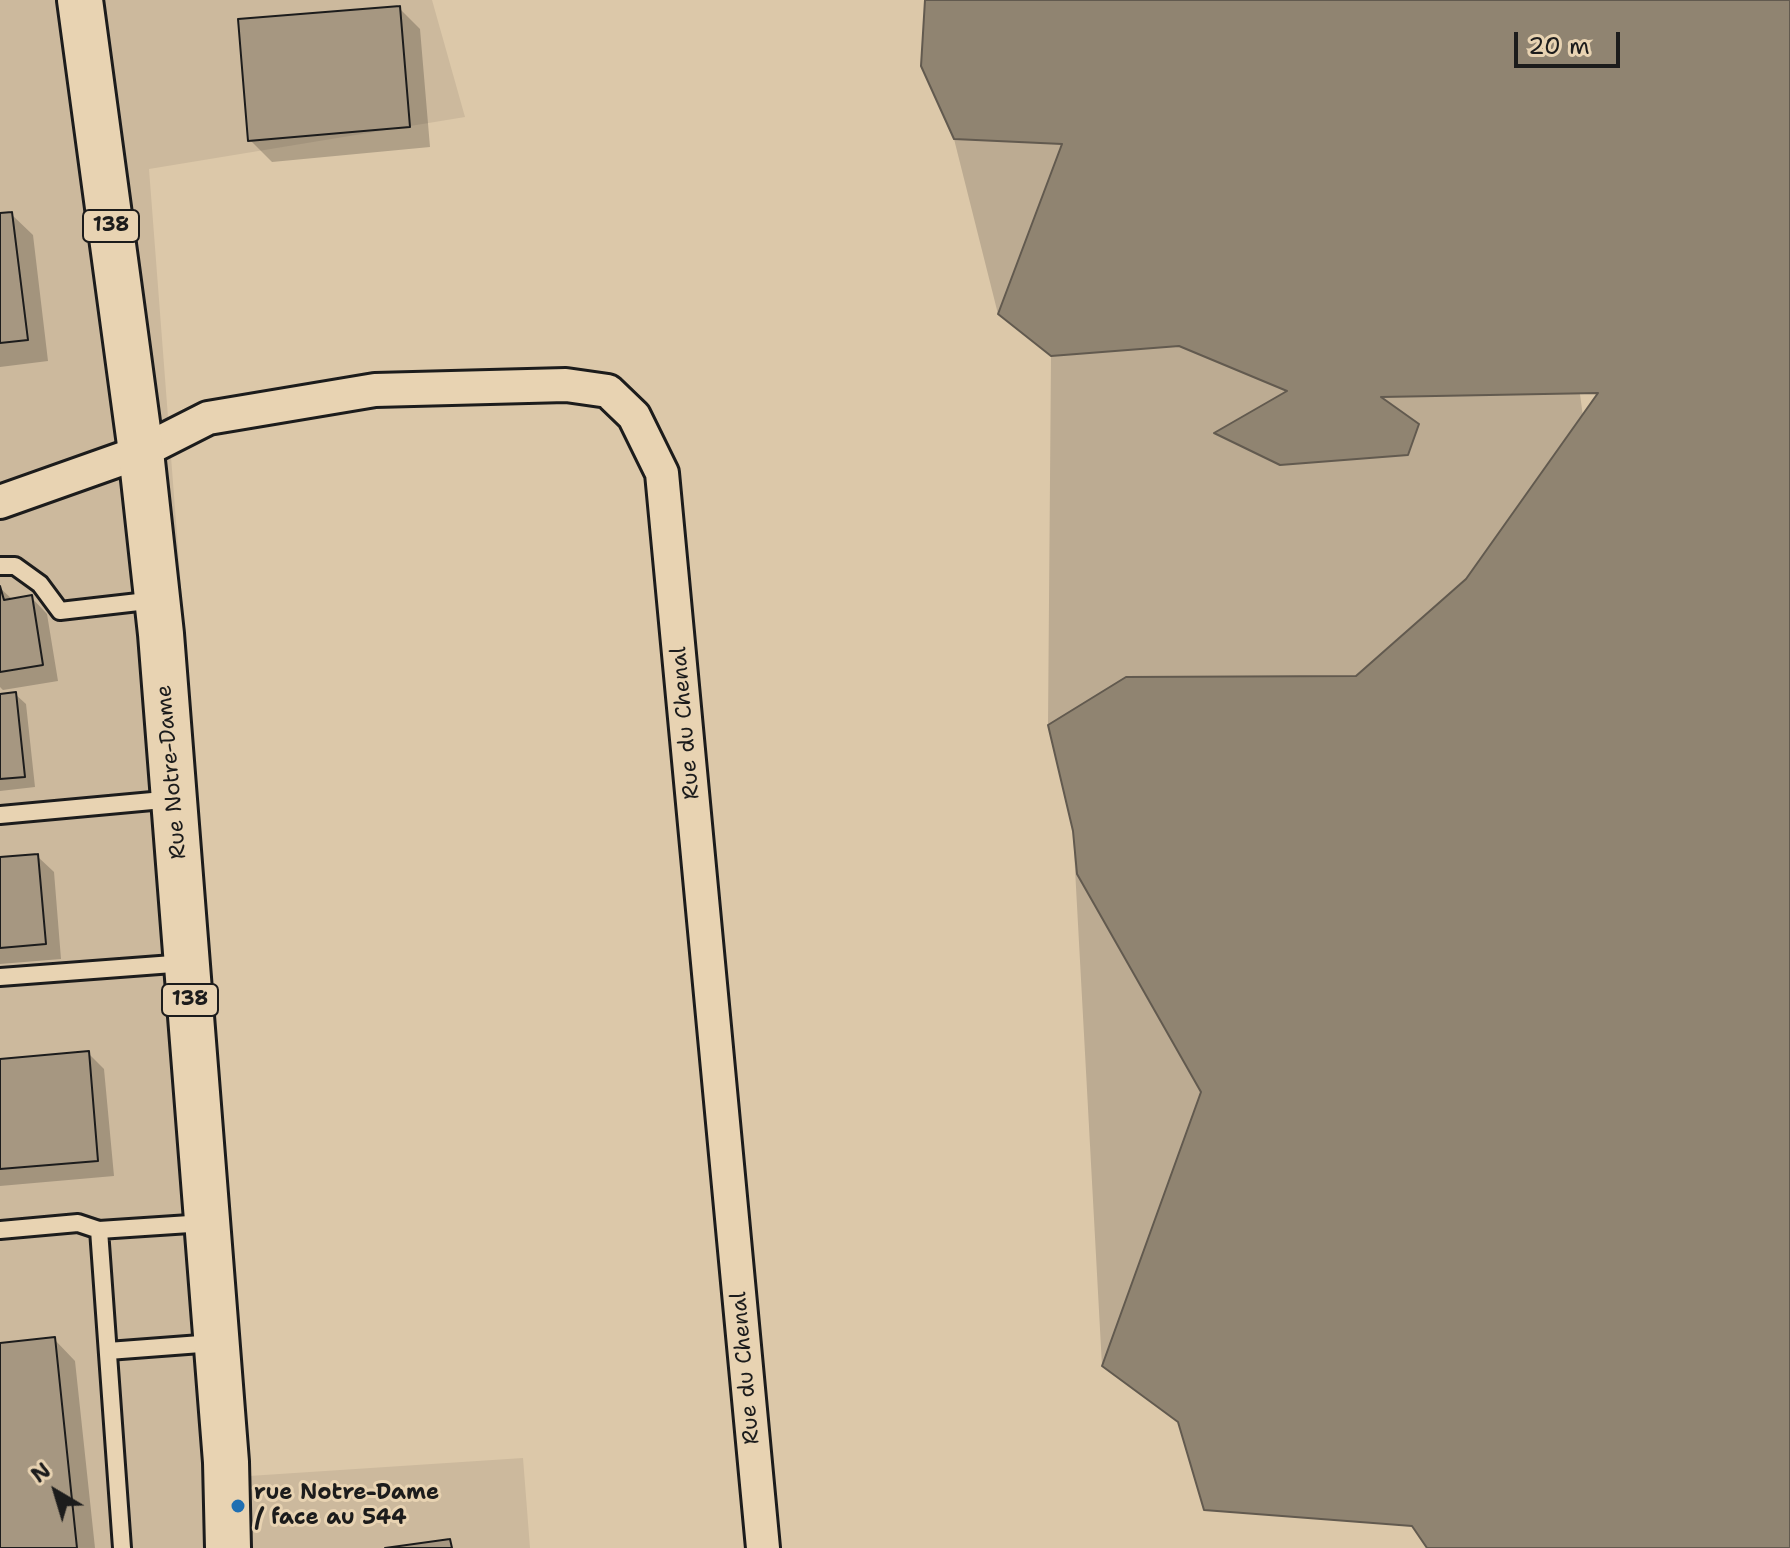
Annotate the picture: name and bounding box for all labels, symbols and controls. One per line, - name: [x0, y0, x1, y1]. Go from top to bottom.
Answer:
- scale bar: [1518, 16, 1624, 66]
- text: 20 m: [1528, 30, 1590, 62]
- road number: 138: [83, 210, 139, 242]
- street label: Rue du Chenal: [666, 645, 706, 801]
- street label: Rue Notre-Dame: [151, 684, 193, 860]
- road number: 138: [162, 984, 218, 1016]
- street label: Rue du Chenal: [726, 1290, 766, 1446]
- north arrow: [16, 1452, 96, 1532]
- text: N: [25, 1456, 57, 1489]
- place label: rue Notre-Dame / face au 544: [254, 1480, 439, 1532]
- marker: rue Notre-Dame / face au 544: [229, 1497, 247, 1515]

